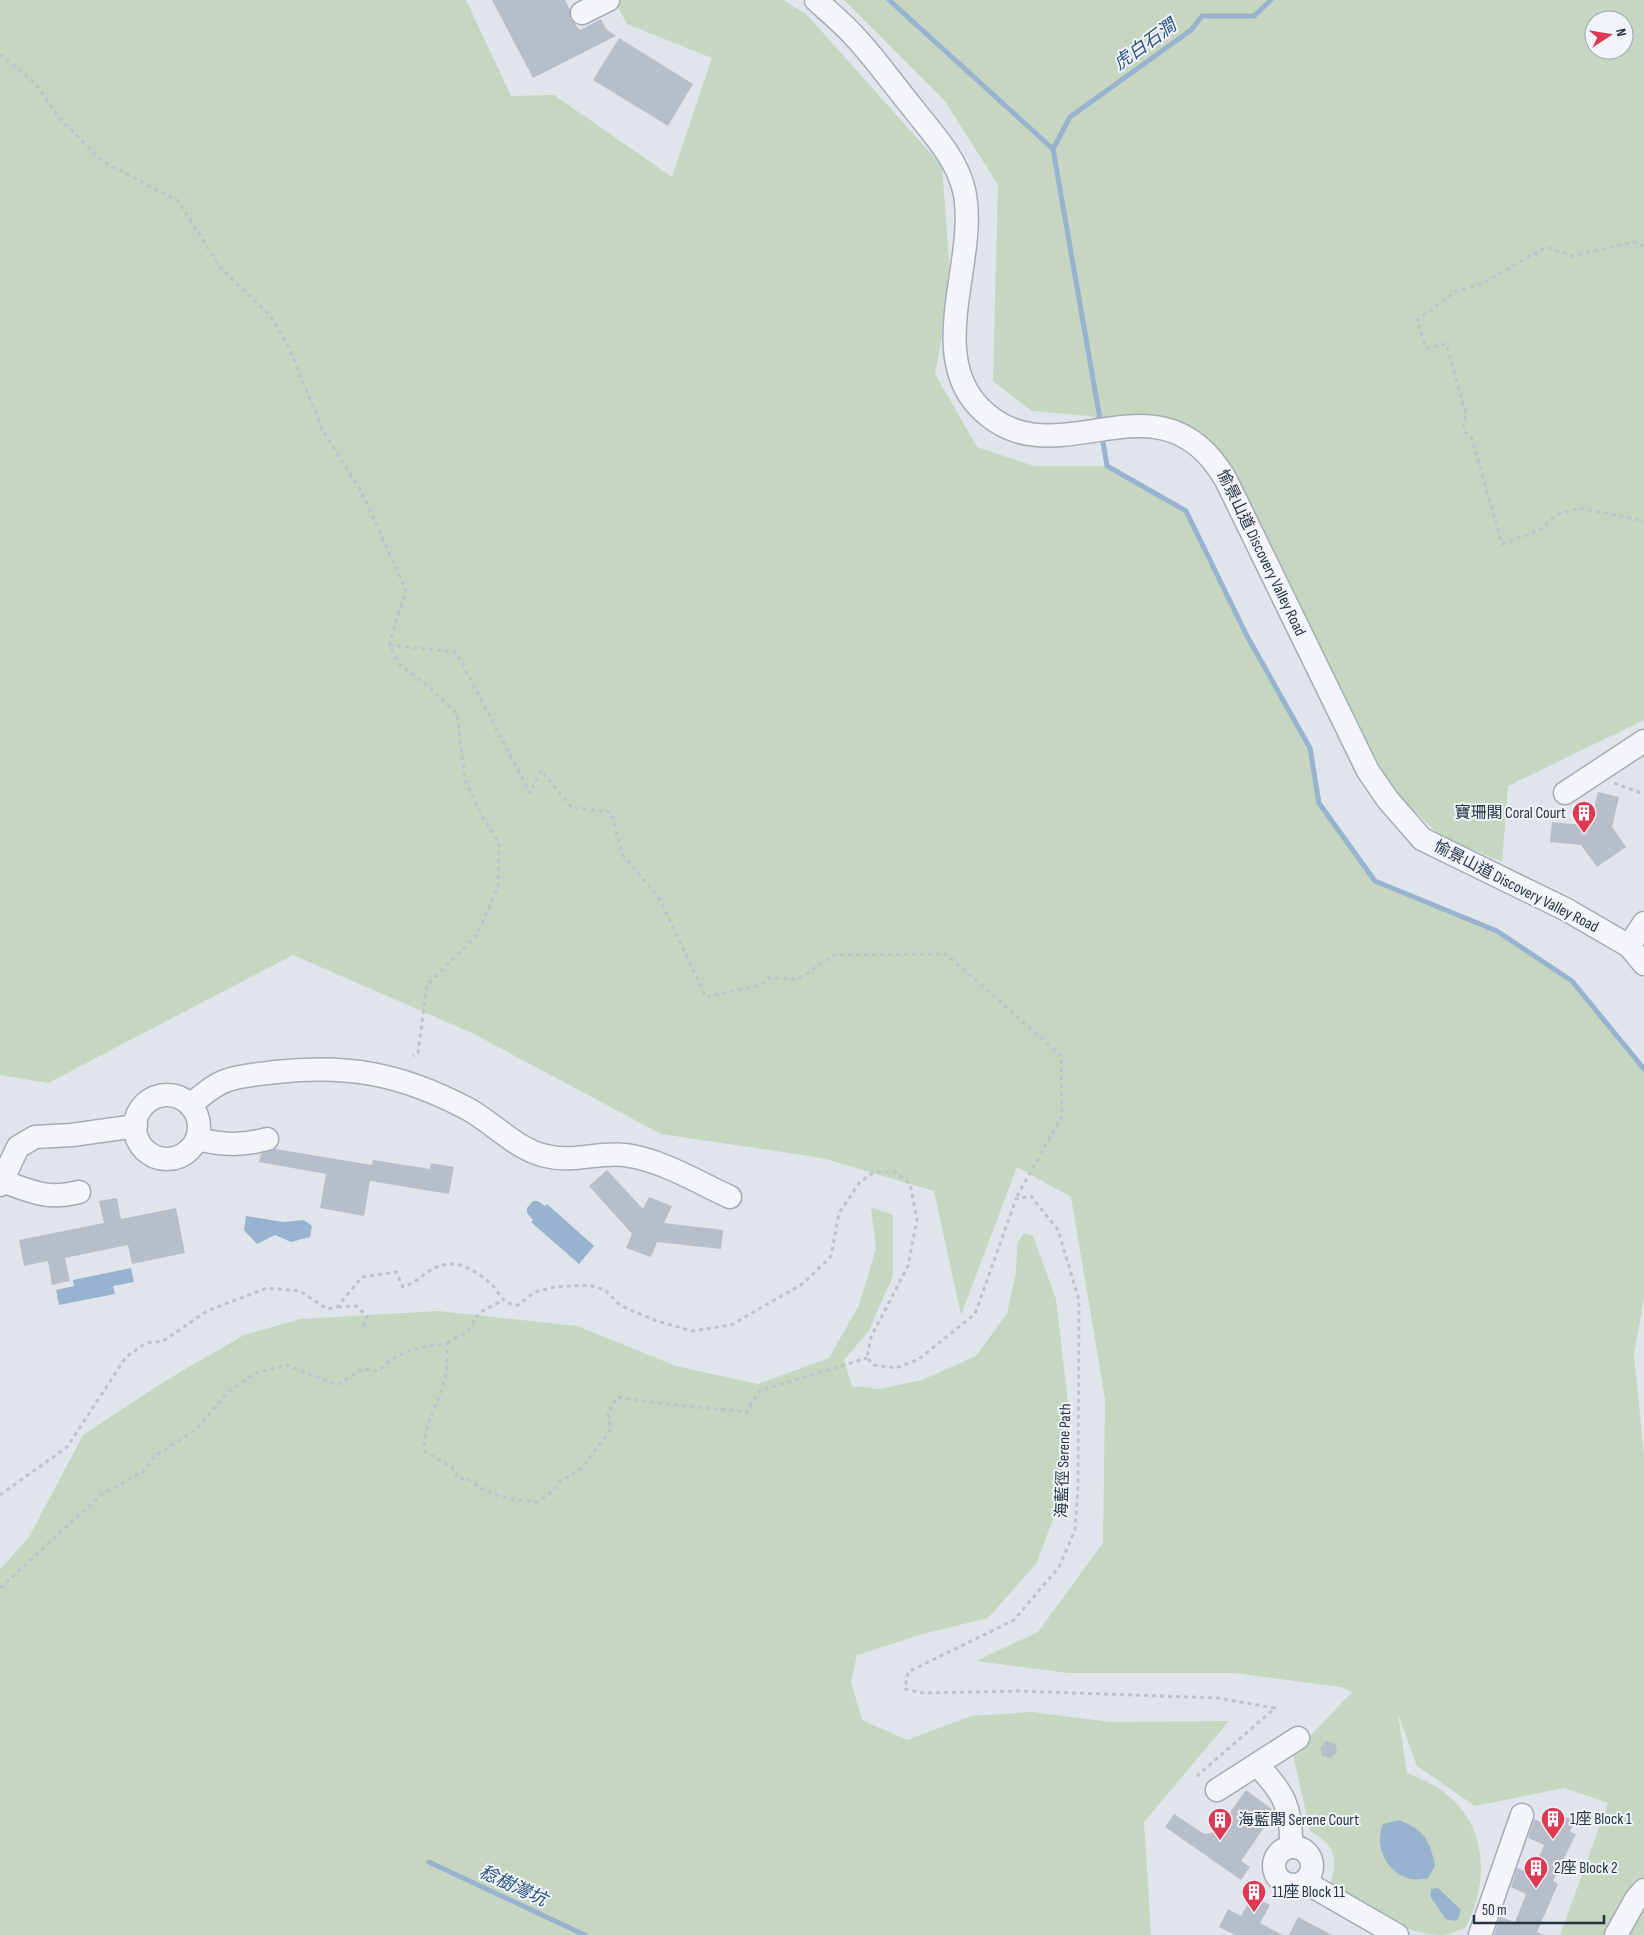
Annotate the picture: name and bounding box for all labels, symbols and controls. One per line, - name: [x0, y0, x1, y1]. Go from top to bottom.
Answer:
- north arrow: [1584, 10, 1634, 60]
- water label: 虎白石澗: [1110, 14, 1183, 75]
- text: N: [1612, 27, 1630, 38]
- street label: 愉景山道 Discovery Valley Road: [1212, 467, 1310, 639]
- building icon: 寶珊閣 Coral Court: [1571, 800, 1597, 834]
- place label: 寶珊閣 Coral Court: [1455, 803, 1566, 823]
- street label: 愉景山道 Discovery Valley Road: [1430, 837, 1602, 937]
- street label: 海藍徑 Serene Path: [1053, 1403, 1075, 1519]
- building icon: 1座 Block 1: [1540, 1806, 1566, 1840]
- building icon: 海藍閣 Serene Court: [1207, 1807, 1233, 1841]
- place label: 1座 Block 1: [1570, 1810, 1632, 1829]
- place label: 海藍閣 Serene Court: [1238, 1811, 1359, 1830]
- building icon: 2座 Block 2: [1523, 1855, 1549, 1889]
- place label: 2座 Block 2: [1554, 1859, 1618, 1878]
- water label: 稔樹灣坑: [476, 1861, 553, 1912]
- building icon: 11座 Block 11: [1241, 1879, 1267, 1913]
- place label: 11座 Block 11: [1272, 1883, 1345, 1902]
- scale bar: [1474, 1892, 1604, 1924]
- text: 50 m: [1482, 1901, 1507, 1920]

